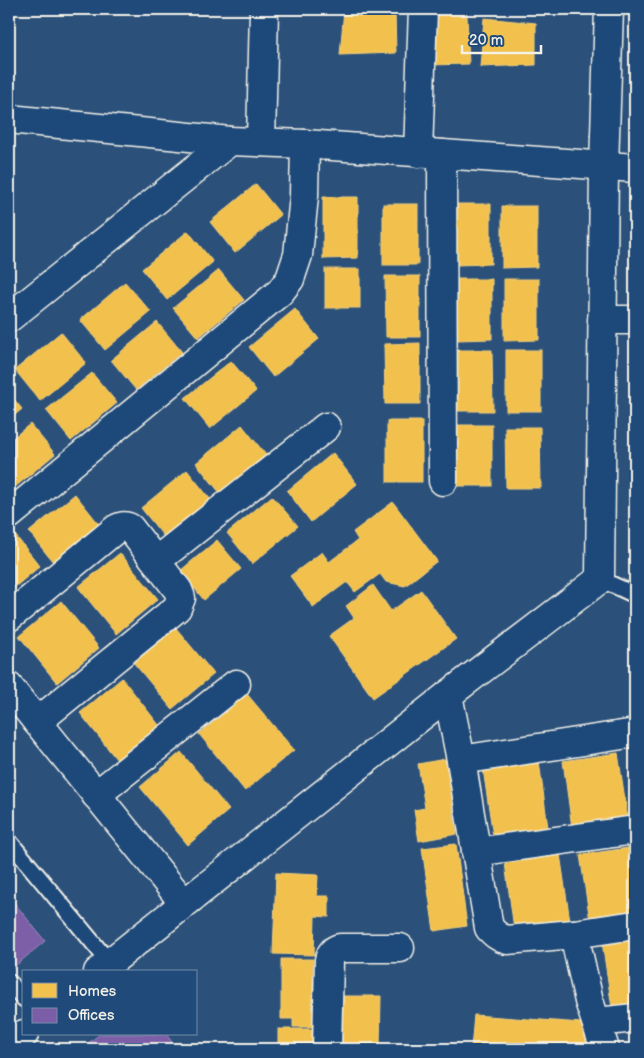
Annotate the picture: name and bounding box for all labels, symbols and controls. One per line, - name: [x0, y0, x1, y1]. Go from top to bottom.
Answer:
- scale bar: [462, 22, 540, 54]
- text: 20 m: [469, 31, 503, 50]
- legend: [22, 970, 198, 1036]
- text: Homes: [68, 982, 117, 1001]
- text: Offices: [68, 1006, 115, 1025]

